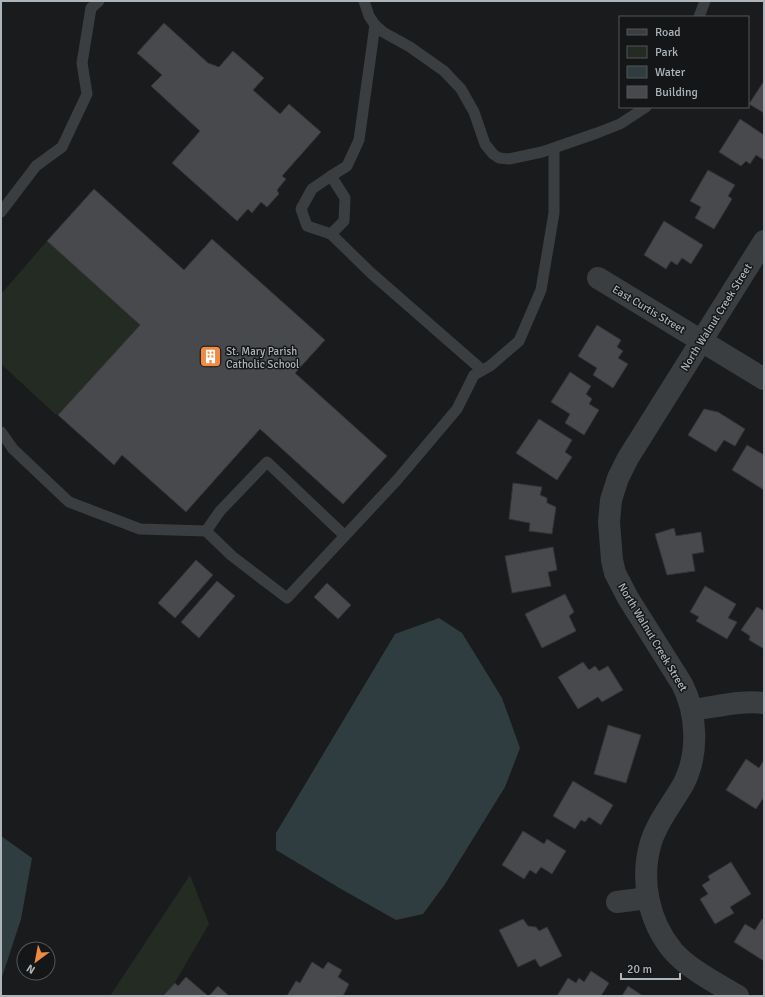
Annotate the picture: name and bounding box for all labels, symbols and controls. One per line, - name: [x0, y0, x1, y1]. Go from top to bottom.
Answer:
- legend: [619, 16, 749, 108]
- text: Road: [655, 25, 681, 40]
- text: Park: [655, 45, 678, 60]
- text: Water: [655, 65, 686, 80]
- text: Building: [655, 85, 698, 100]
- street label: North Walnut Creek Street: [678, 261, 755, 373]
- street label: East Curtis Street: [610, 283, 688, 336]
- building icon: St. Mary Parish Catholic School: [197, 344, 223, 370]
- place label: St. Mary Parish Catholic School: [226, 345, 299, 371]
- street label: North Walnut Creek Street: [615, 581, 690, 694]
- north arrow: [16, 941, 56, 981]
- scale bar: [621, 955, 680, 981]
- text: N: [24, 962, 38, 977]
- text: 20 m: [627, 962, 652, 977]

